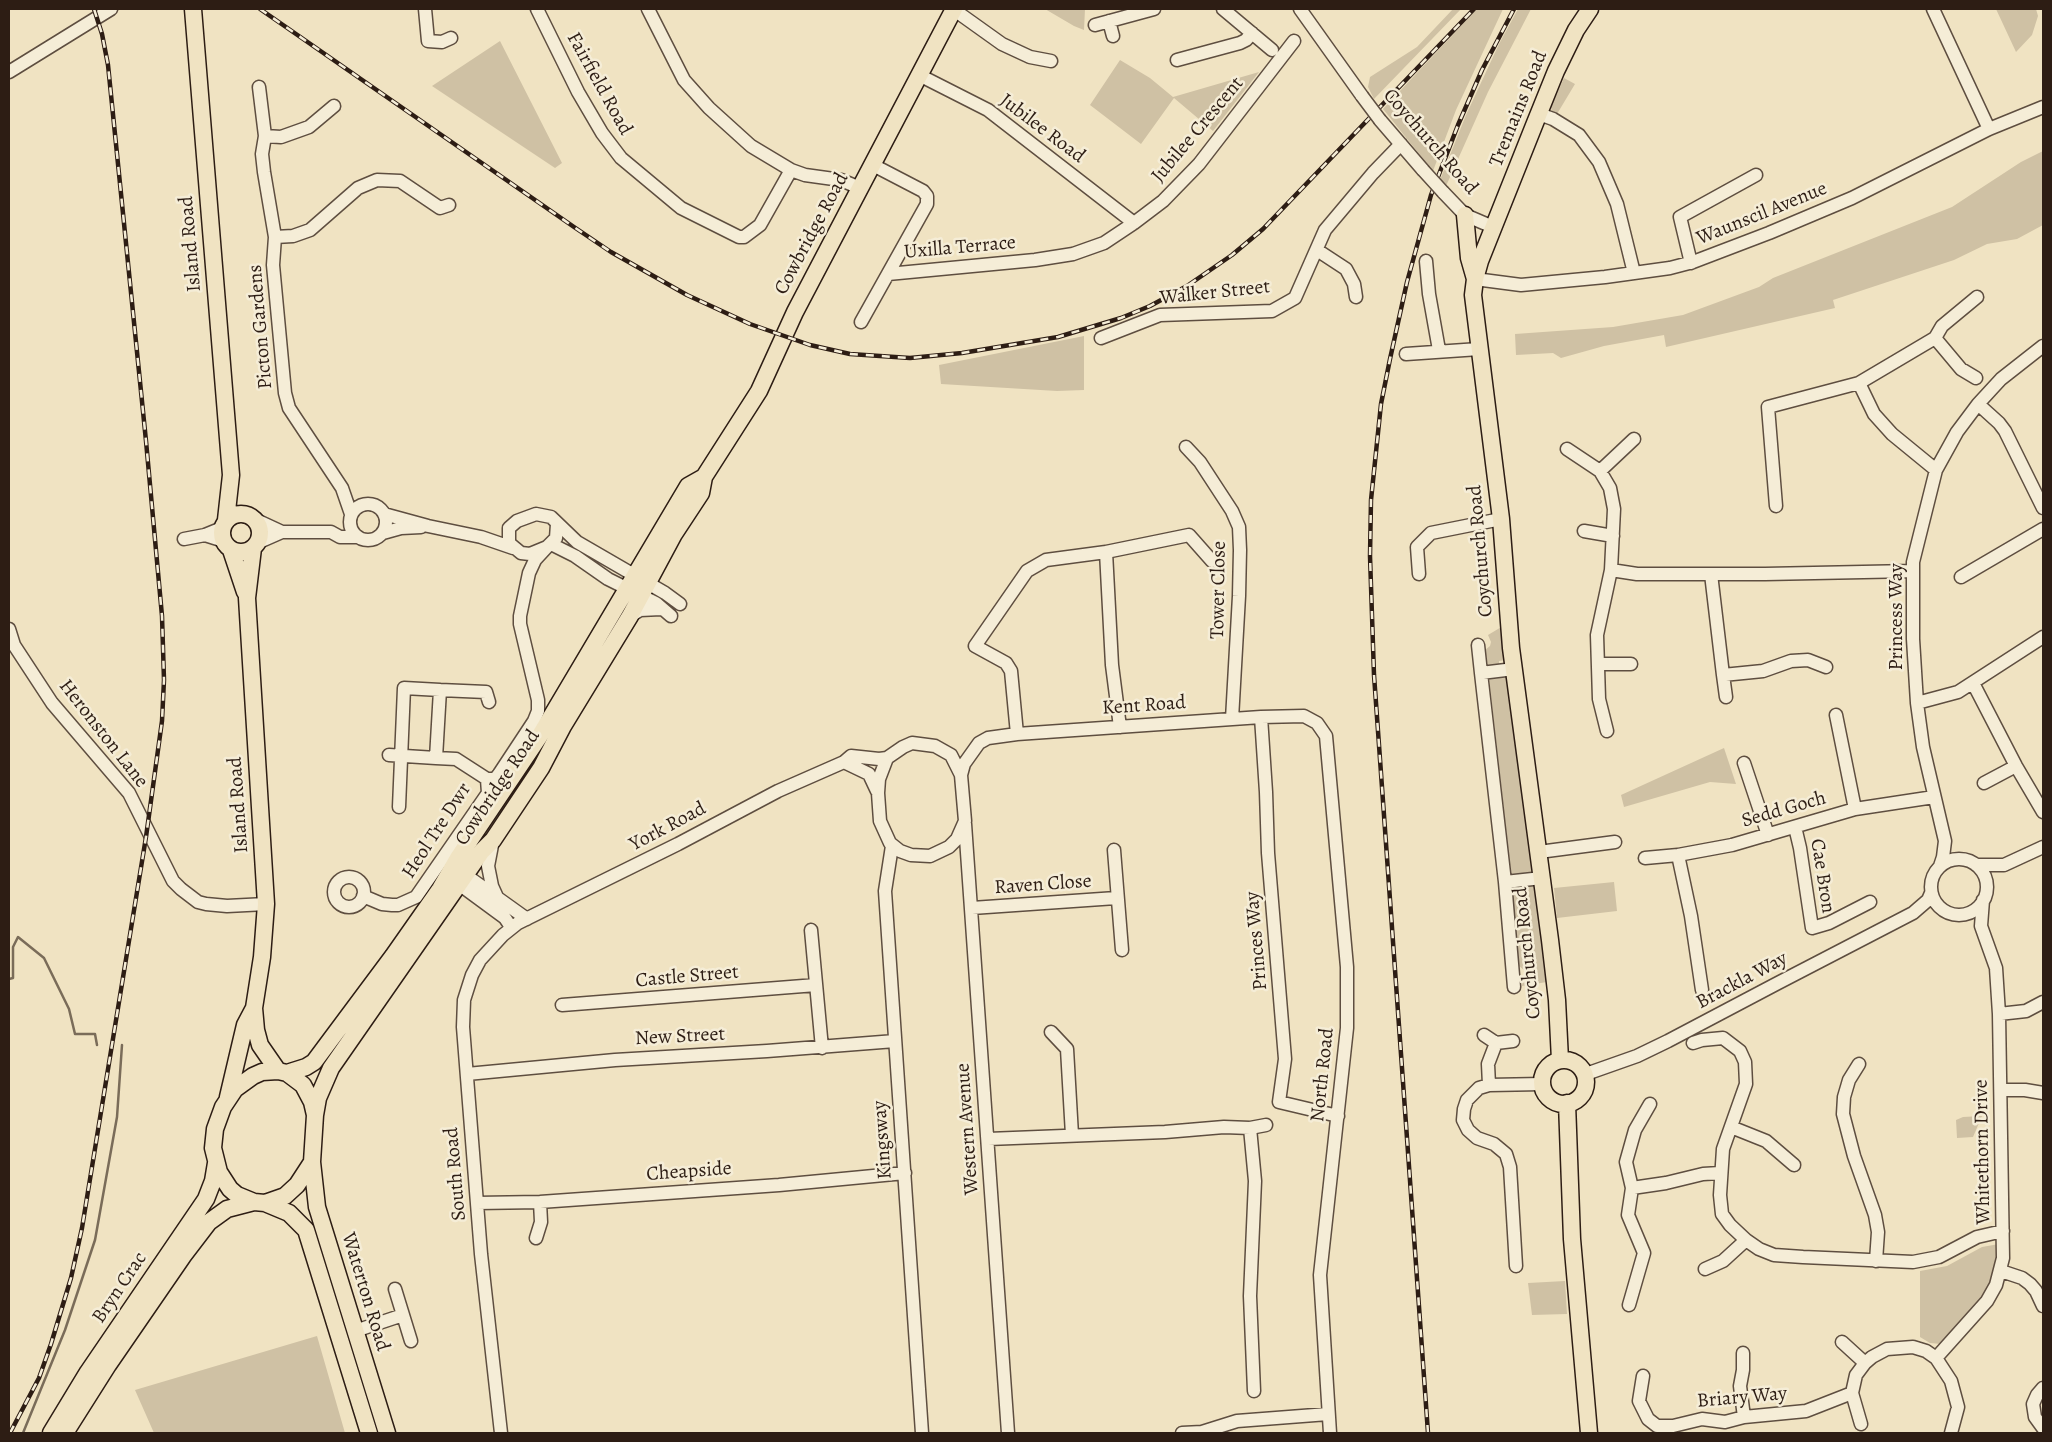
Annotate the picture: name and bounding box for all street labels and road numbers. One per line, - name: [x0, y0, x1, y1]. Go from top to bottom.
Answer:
- street label: Fairfield Road: [561, 28, 637, 140]
- street label: Tremains Road: [1485, 48, 1553, 170]
- street label: Jubilee Crescent: [1147, 72, 1249, 188]
- street label: Coychurch Road: [1377, 84, 1483, 200]
- street label: Jubilee Road: [994, 89, 1090, 169]
- street label: Cowbridge Road: [770, 169, 854, 299]
- street label: Waunscil Avenue: [1693, 177, 1831, 251]
- street label: Island Road: [175, 195, 207, 293]
- street label: Uxilla Terrace: [903, 231, 1017, 265]
- street label: Picton Gardens: [244, 264, 278, 390]
- street label: Walker Street: [1159, 275, 1271, 311]
- street label: Coychurch Road: [1463, 484, 1499, 618]
- street label: Tower Close: [1206, 541, 1232, 639]
- street label: Princess Way: [1885, 563, 1909, 671]
- street label: Heronston Lane: [53, 675, 153, 793]
- street label: Kent Road: [1101, 691, 1187, 721]
- street label: Cowbridge Road: [450, 725, 546, 851]
- street label: Island Road: [224, 756, 254, 854]
- street label: Heol Tre Dwr: [397, 779, 477, 883]
- street label: Sedd Goch: [1739, 787, 1829, 833]
- street label: York Road: [626, 797, 710, 857]
- street label: Cae Bron: [1804, 837, 1840, 915]
- street label: Raven Close: [993, 870, 1093, 900]
- street label: Coychurch Road: [1509, 886, 1547, 1020]
- street label: Princes Way: [1241, 891, 1273, 991]
- street label: Brackla Way: [1692, 947, 1792, 1015]
- street label: Castle Street: [634, 961, 740, 993]
- street label: New Street: [634, 1023, 726, 1051]
- street label: North Road: [1306, 1027, 1340, 1123]
- street label: Western Avenue: [951, 1062, 985, 1196]
- street label: Whitethorn Drive: [1970, 1079, 1996, 1225]
- street label: Kingsway: [868, 1100, 898, 1180]
- street label: South Road: [440, 1126, 472, 1222]
- street label: Cheapside: [646, 1157, 732, 1187]
- street label: Waterton Road: [336, 1230, 394, 1354]
- street label: Bryn Crac: [87, 1248, 153, 1328]
- street label: Briary Way: [1696, 1382, 1788, 1414]

